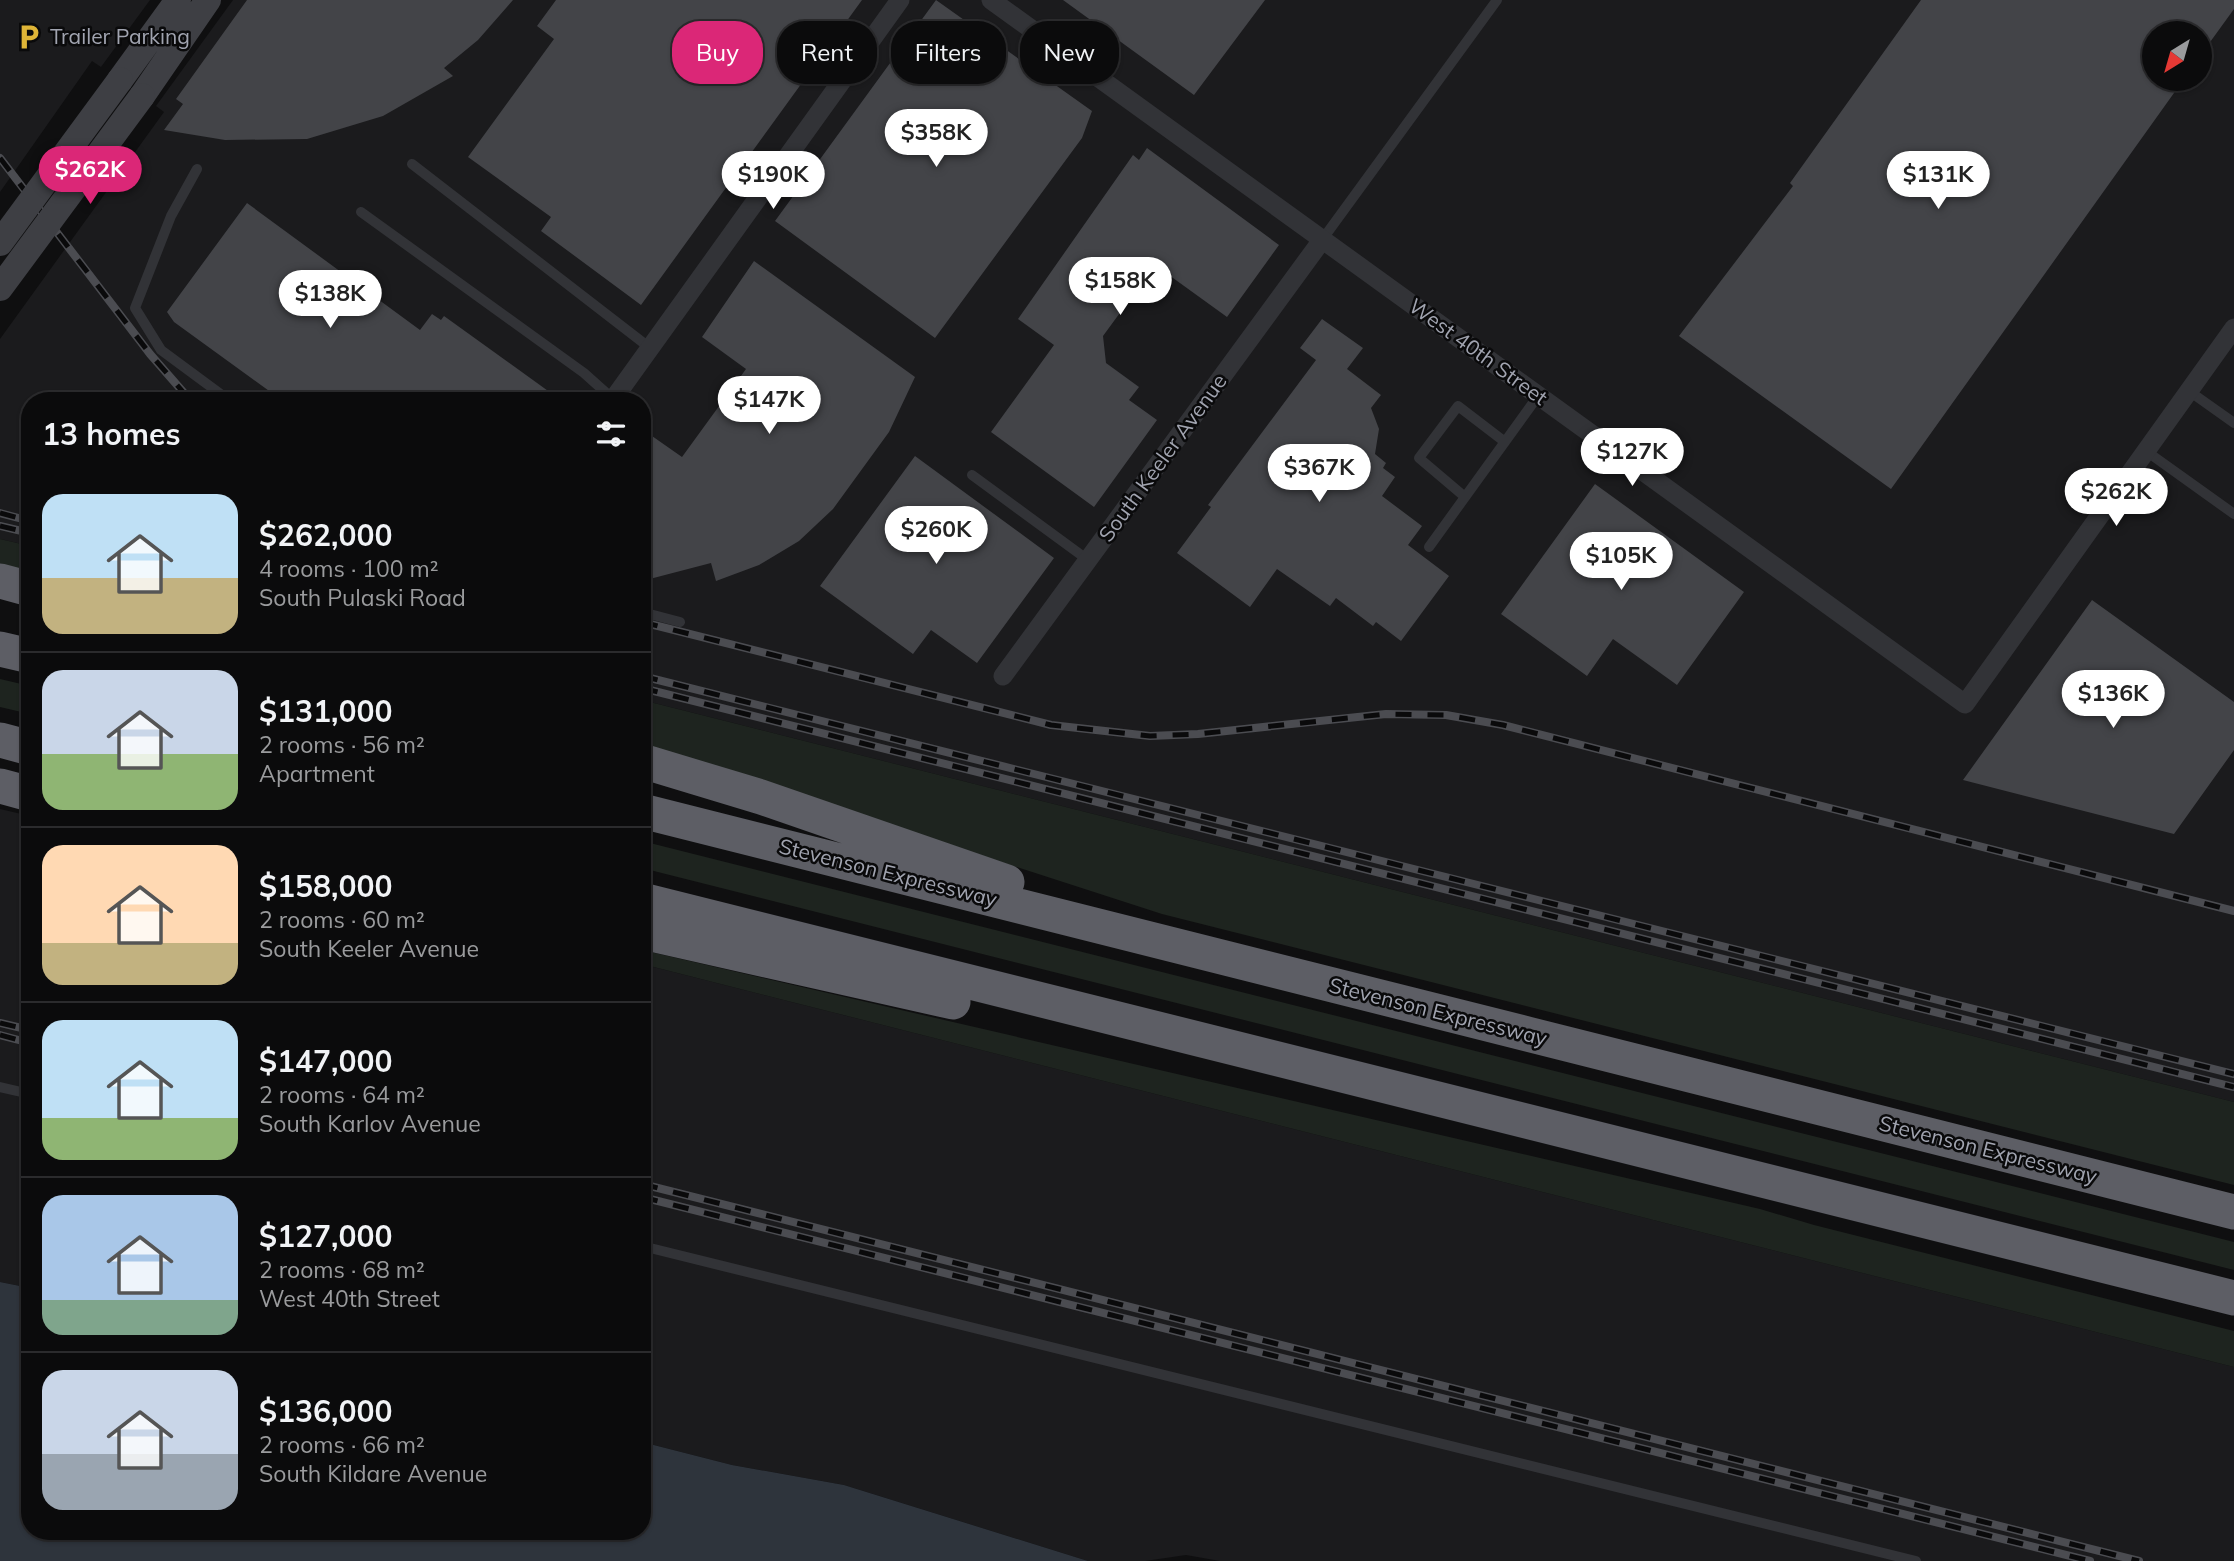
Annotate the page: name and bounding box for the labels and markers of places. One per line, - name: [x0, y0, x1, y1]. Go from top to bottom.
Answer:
- parking icon: Trailer Parking: [14, 22, 44, 52]
- place label: Trailer Parking: [50, 23, 190, 49]
- pin: $358K: [887, 110, 985, 169]
- pin: $262K: [41, 146, 139, 206]
- pin: $190K: [724, 152, 822, 211]
- pin: $131K: [1889, 152, 1987, 211]
- pin: $158K: [1071, 258, 1169, 317]
- pin: $138K: [281, 270, 379, 330]
- pin: $147K: [720, 376, 818, 436]
- pin: $127K: [1583, 428, 1681, 488]
- pin: $367K: [1270, 444, 1368, 504]
- pin: $262K: [2067, 468, 2165, 528]
- pin: $260K: [887, 506, 985, 566]
- pin: $105K: [1572, 532, 1670, 592]
- pin: $136K: [2064, 670, 2162, 730]

